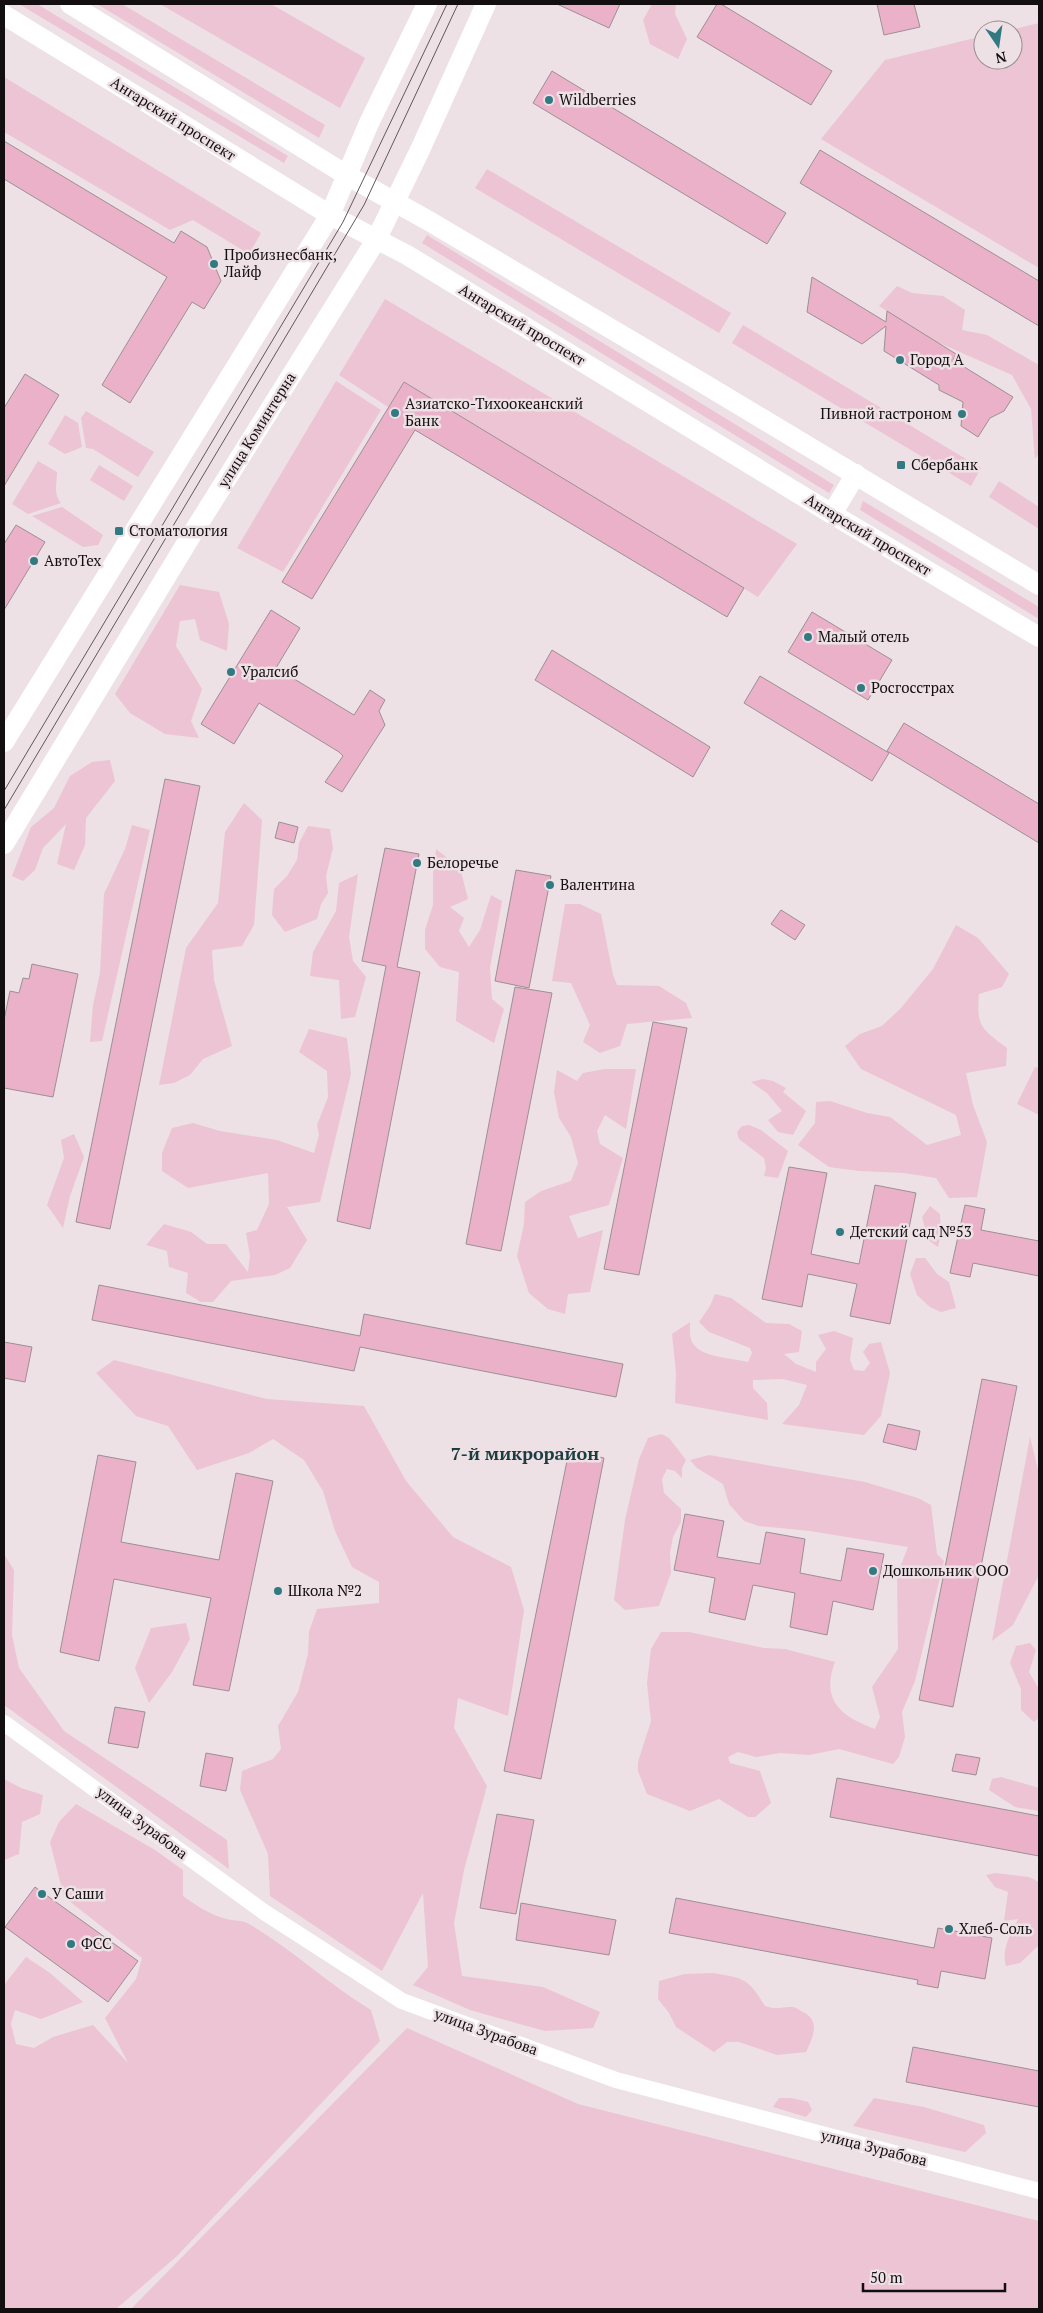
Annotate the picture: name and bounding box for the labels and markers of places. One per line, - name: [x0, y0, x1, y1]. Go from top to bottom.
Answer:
- place label: Wildberries: [559, 89, 636, 109]
- marker: Wildberries: [543, 94, 555, 106]
- place label: Пробизнесбанк, Лайф: [223, 244, 337, 281]
- marker: Пробизнесбанк, Лайф: [208, 258, 220, 270]
- place label: Город А: [910, 349, 965, 369]
- marker: Город А: [894, 354, 906, 366]
- place label: Азиатско-Тихоокеанский Банк: [405, 393, 583, 430]
- place label: Пивной гастроном: [820, 403, 952, 423]
- marker: Азиатско-Тихоокеанский Банк: [389, 407, 401, 419]
- marker: Пивной гастроном: [956, 408, 968, 420]
- place label: Сбербанк: [911, 454, 979, 474]
- marker: Сбербанк: [895, 459, 907, 471]
- place label: Стоматология: [129, 520, 228, 540]
- marker: Стоматология: [113, 525, 125, 537]
- place label: АвтоТех: [44, 550, 101, 570]
- marker: АвтоТех: [28, 555, 40, 567]
- place label: Малый отель: [818, 626, 910, 646]
- marker: Малый отель: [802, 631, 814, 643]
- place label: Уралсиб: [241, 661, 298, 681]
- marker: Уралсиб: [225, 666, 237, 678]
- place label: Росгосстрах: [871, 677, 954, 697]
- marker: Росгосстрах: [855, 682, 867, 694]
- place label: Белоречье: [427, 852, 499, 872]
- marker: Белоречье: [411, 857, 423, 869]
- place label: Валентина: [560, 874, 635, 894]
- marker: Валентина: [544, 879, 556, 891]
- place label: Детский сад №53: [850, 1221, 972, 1241]
- marker: Детский сад №53: [834, 1226, 846, 1238]
- place label: Дошкольник ООО: [883, 1560, 1009, 1580]
- marker: Дошкольник ООО: [867, 1565, 879, 1577]
- place label: Школа №2: [288, 1580, 362, 1600]
- marker: Школа №2: [272, 1585, 284, 1597]
- place label: У Саши: [52, 1883, 104, 1903]
- marker: У Саши: [36, 1888, 48, 1900]
- place label: Хлеб-Соль: [959, 1918, 1033, 1938]
- marker: Хлеб-Соль: [943, 1923, 955, 1935]
- place label: ФСС: [81, 1933, 112, 1953]
- marker: ФСС: [65, 1938, 77, 1950]

